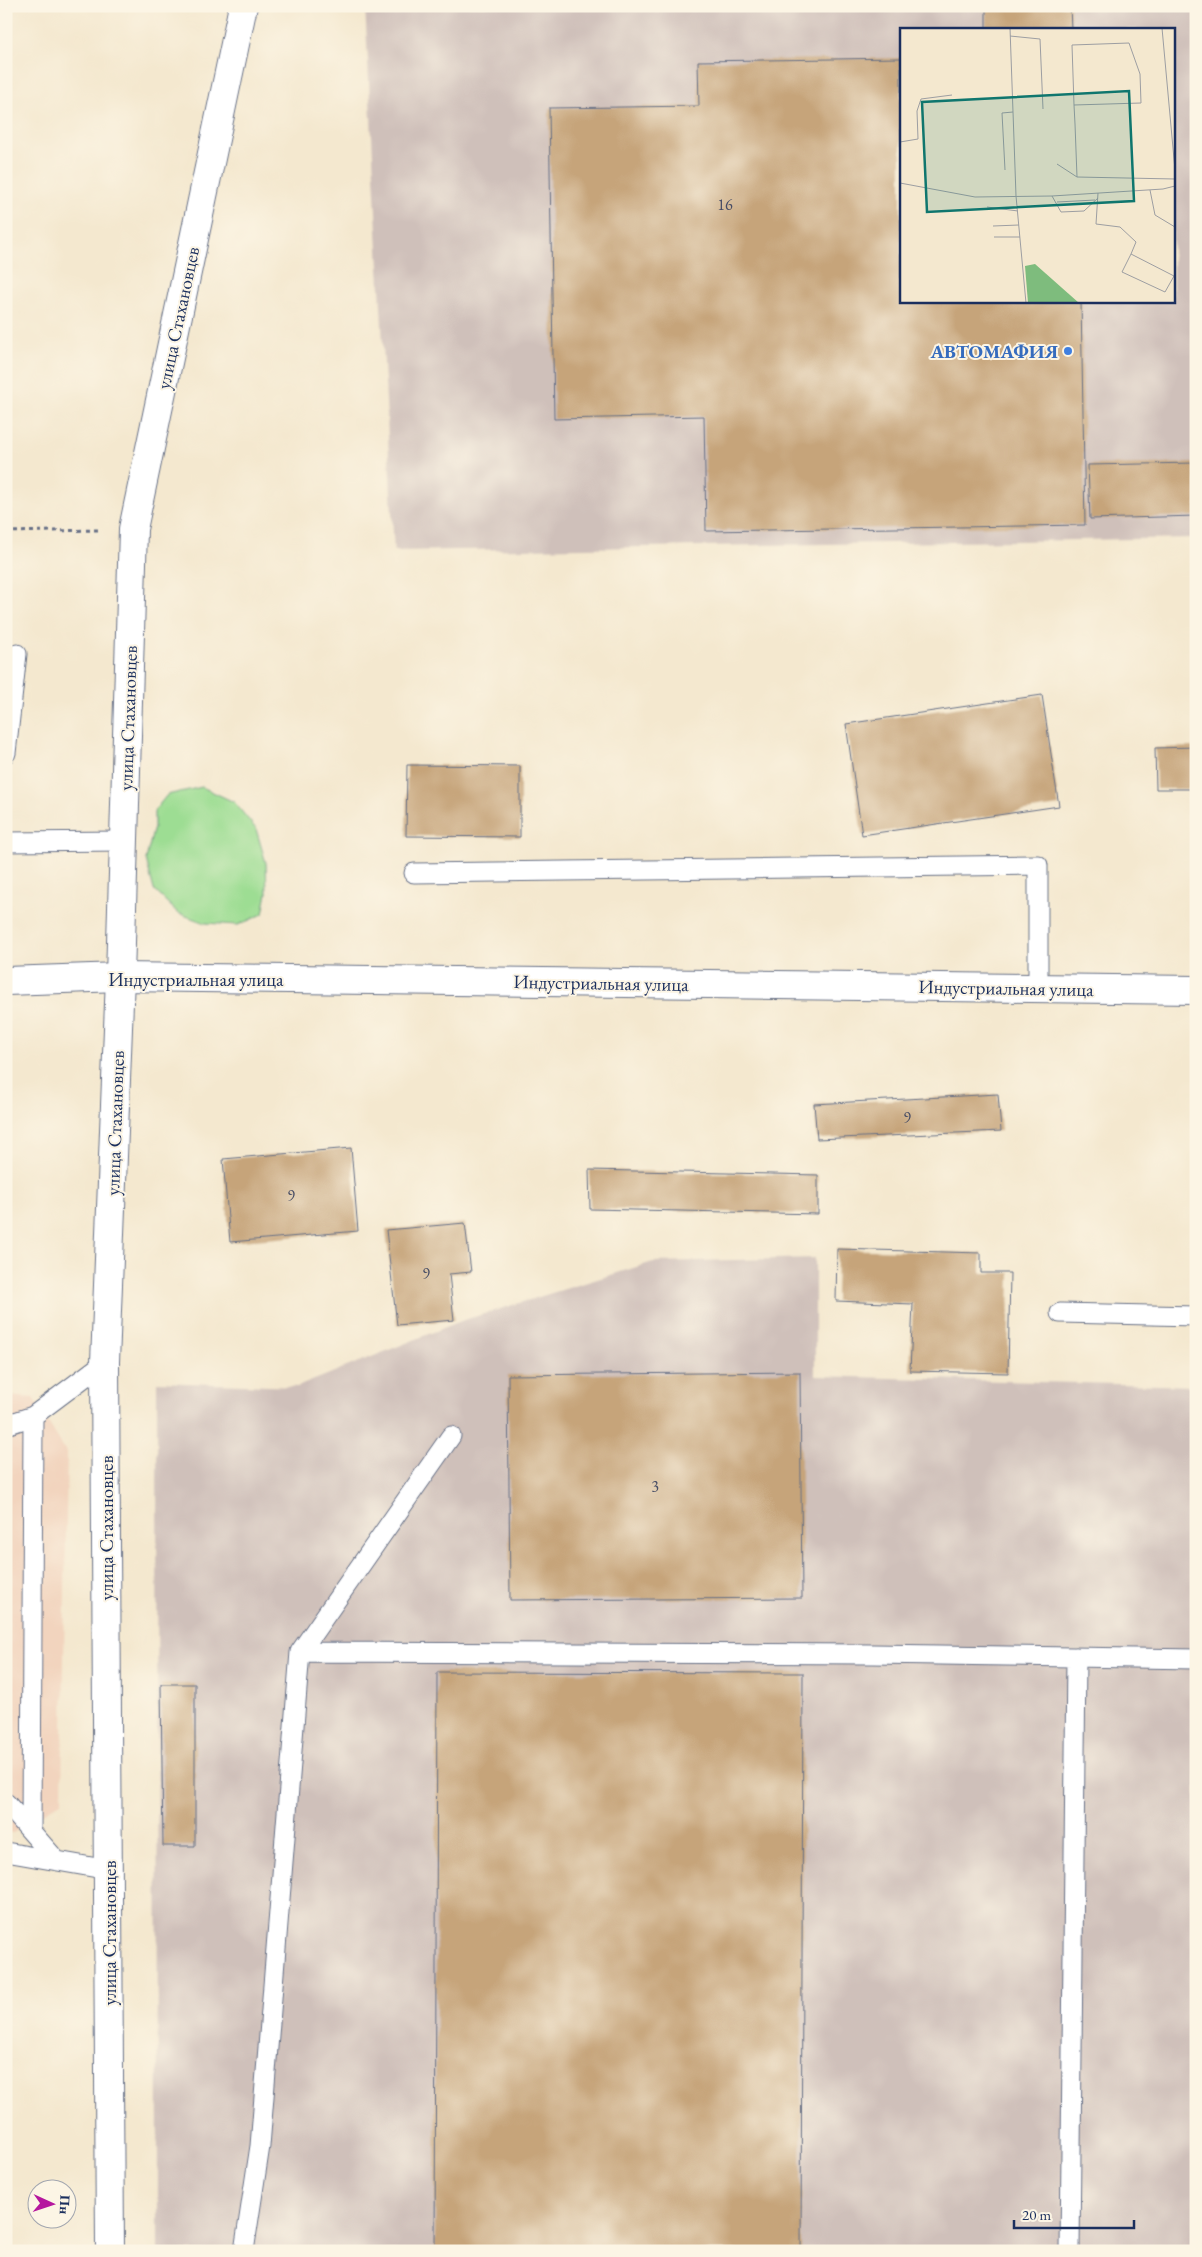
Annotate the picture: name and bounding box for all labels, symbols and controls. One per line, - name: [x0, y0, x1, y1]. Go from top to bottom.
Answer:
- inset map: [900, 28, 1174, 302]
- house number: 16: [717, 194, 733, 215]
- street label: улица Стахановцев: [151, 244, 205, 392]
- place label: АВТОМАФИЯ: [929, 339, 1058, 364]
- marker: АВТОМАФИЯ: [1062, 345, 1074, 357]
- street label: улица Стахановцев: [113, 645, 143, 791]
- street label: Индустриальная улица: [108, 967, 284, 992]
- street label: Индустриальная улица: [513, 969, 689, 997]
- street label: Индустриальная улица: [918, 974, 1094, 1002]
- street label: улица Стахановцев: [100, 1050, 130, 1196]
- house number: 9: [903, 1107, 911, 1128]
- house number: 9: [287, 1185, 295, 1206]
- house number: 9: [422, 1263, 430, 1284]
- street label: улица Стахановцев: [94, 1455, 119, 1601]
- house number: 3: [651, 1476, 659, 1497]
- street label: улица Стахановцев: [97, 1860, 122, 2006]
- north arrow: [28, 2180, 78, 2230]
- text: Пн: [55, 2195, 74, 2215]
- scale bar: [1014, 2197, 1134, 2229]
- text: 20 m: [1022, 2205, 1051, 2224]

